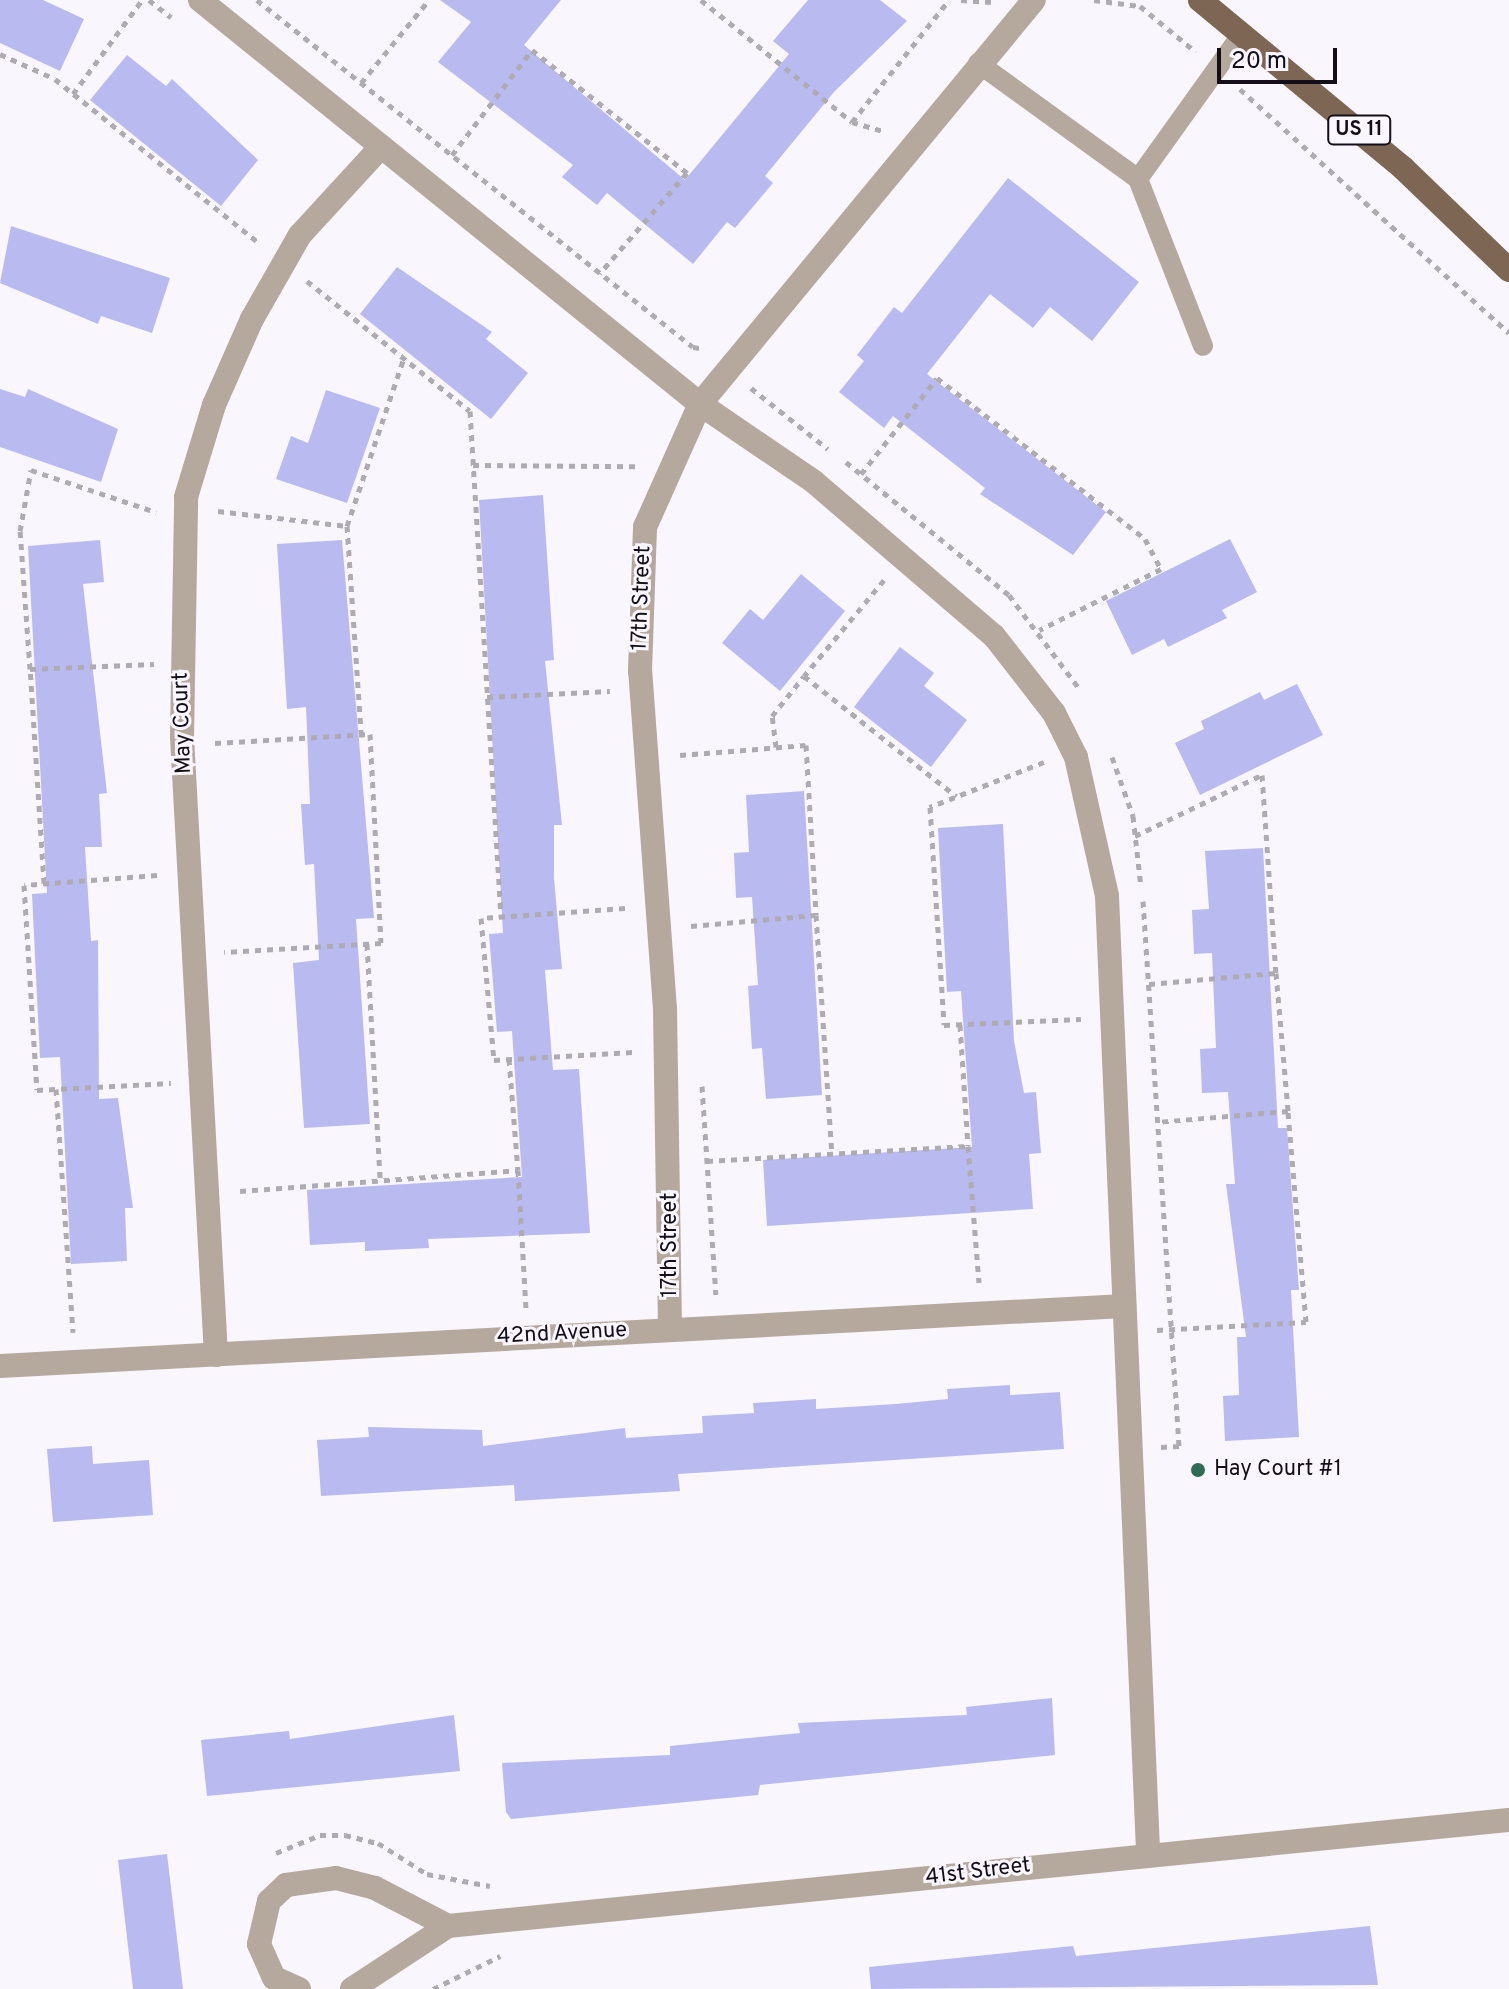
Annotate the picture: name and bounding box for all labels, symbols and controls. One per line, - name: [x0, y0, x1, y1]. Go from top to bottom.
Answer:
- scale bar: [1221, 32, 1341, 82]
- text: 20 m: [1231, 47, 1287, 77]
- road number: US 11: [1327, 114, 1391, 146]
- street label: 17th Street: [627, 545, 657, 651]
- street label: May Court: [168, 672, 198, 774]
- street label: 17th Street: [658, 1193, 684, 1297]
- street label: 42nd Avenue: [496, 1317, 628, 1351]
- place label: Hay Court #1: [1214, 1457, 1342, 1483]
- marker: Hay Court #1: [1189, 1461, 1207, 1479]
- street label: 41st Street: [924, 1852, 1032, 1892]

